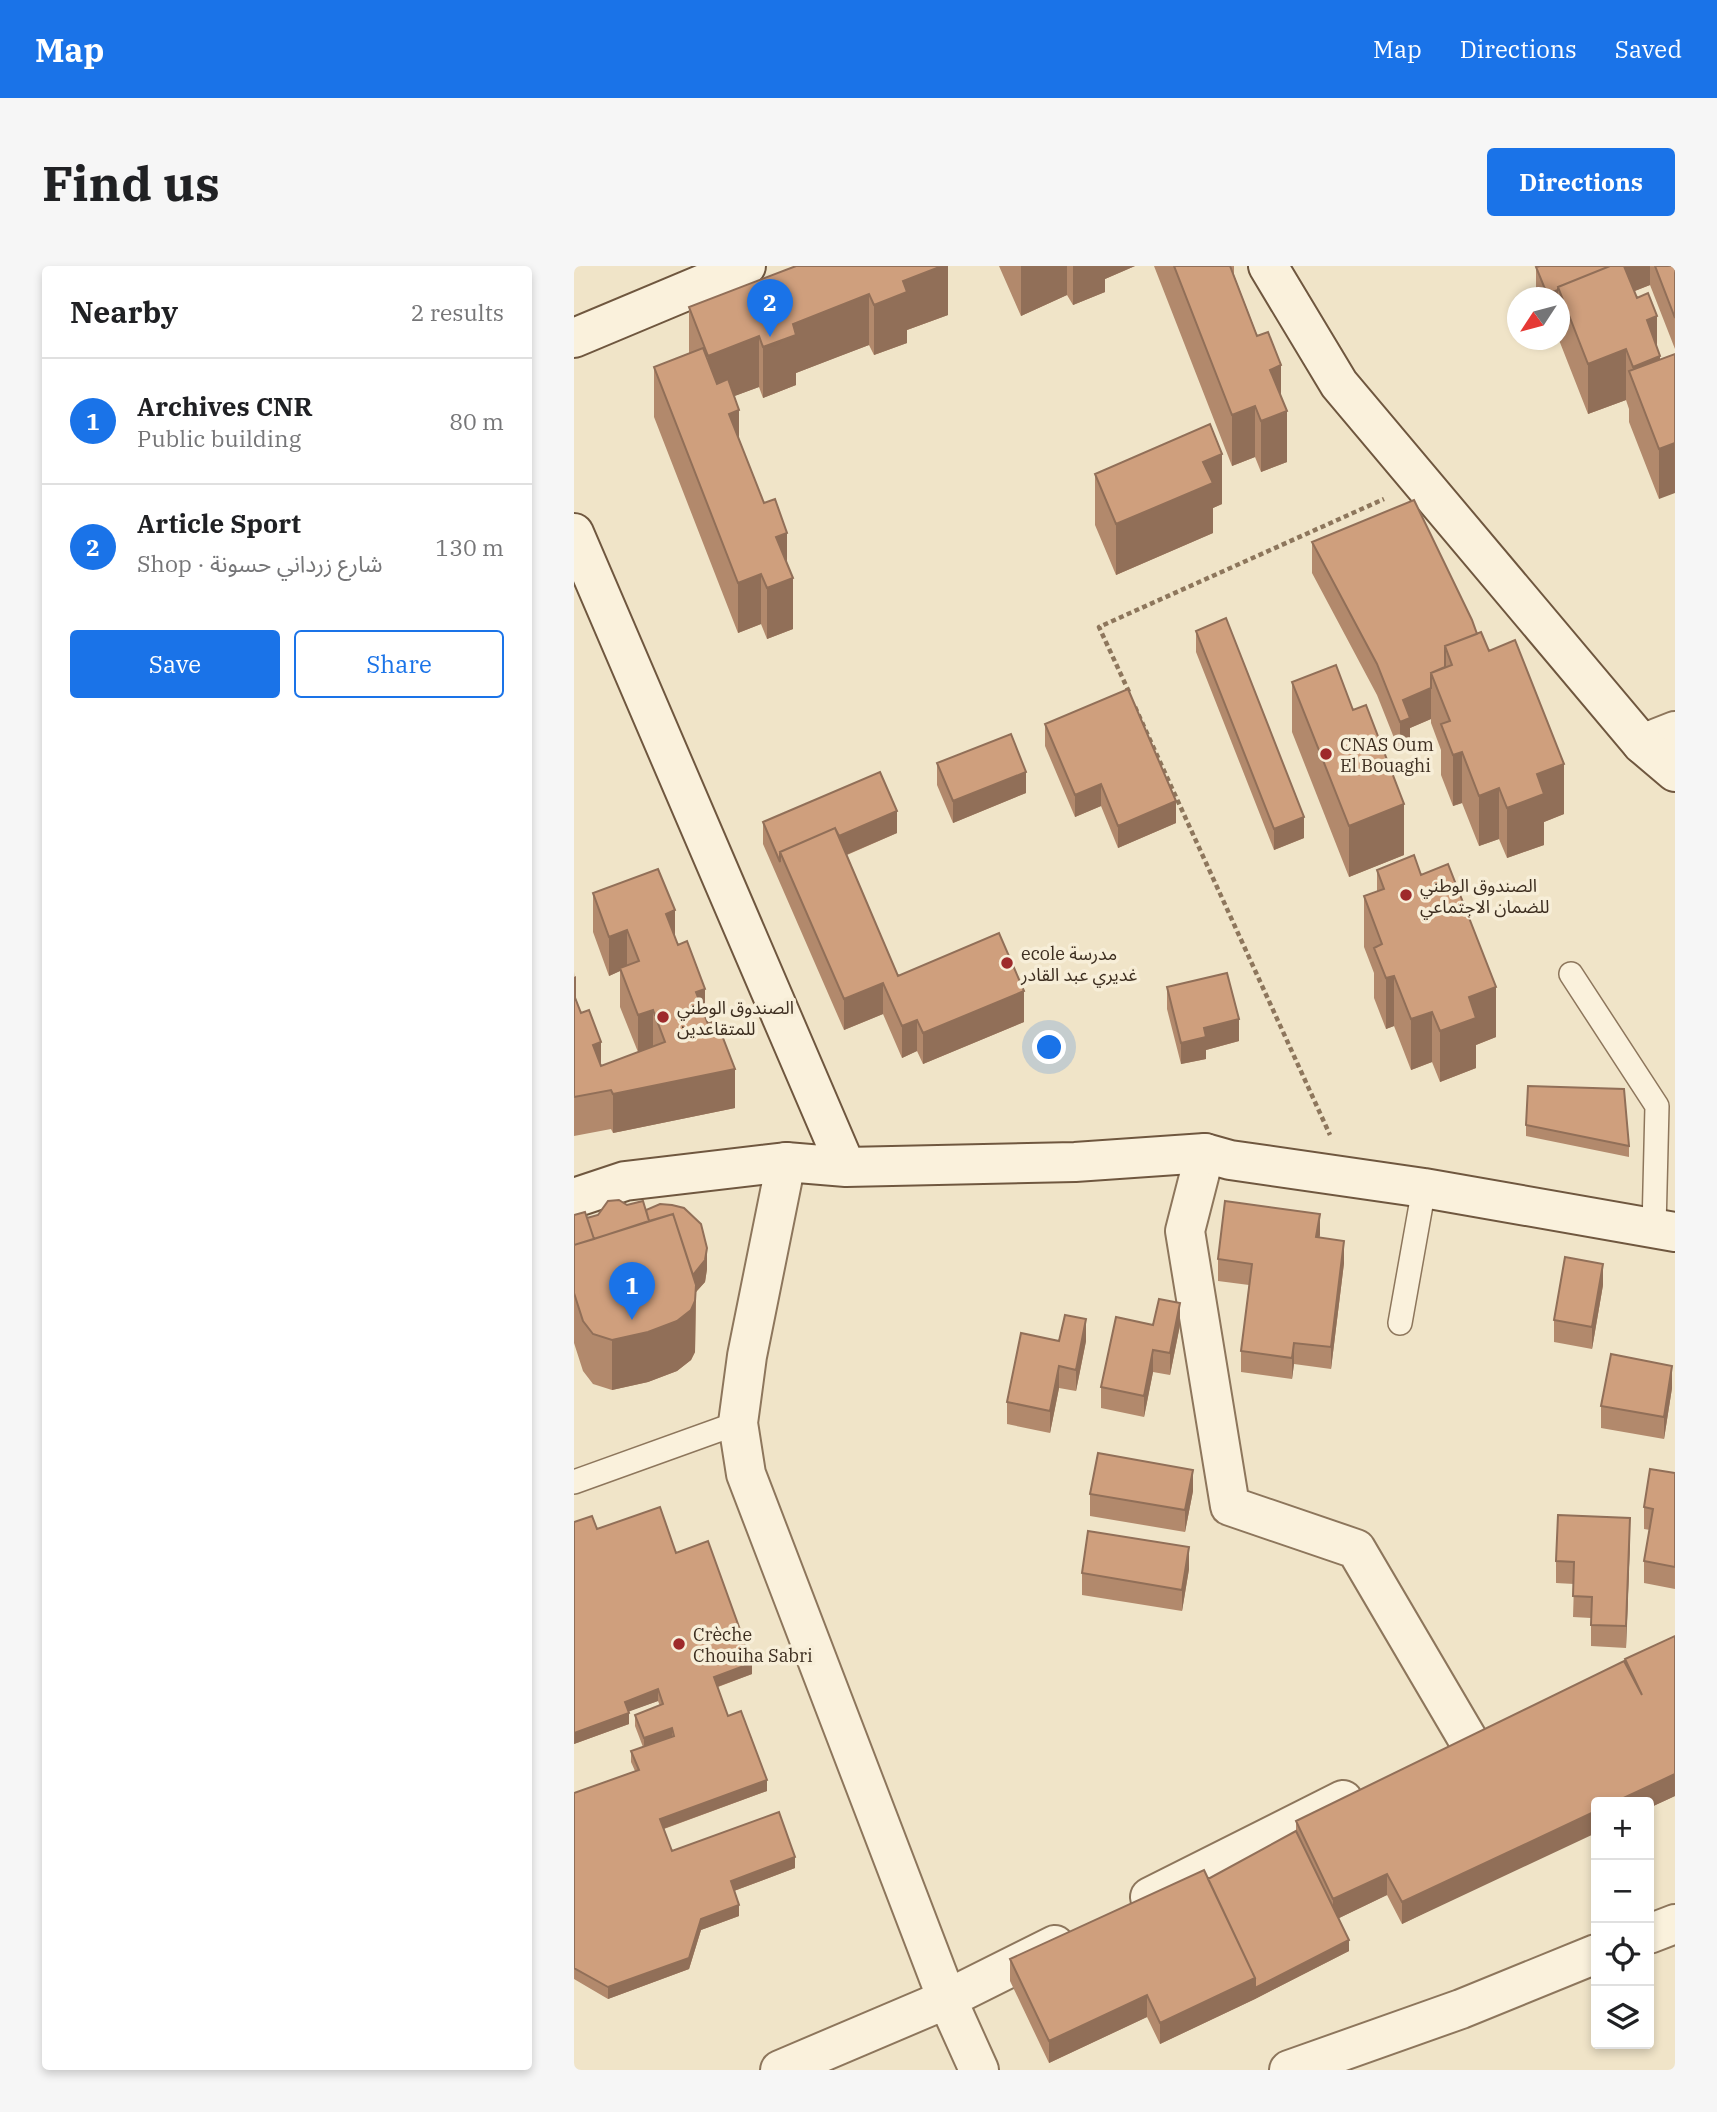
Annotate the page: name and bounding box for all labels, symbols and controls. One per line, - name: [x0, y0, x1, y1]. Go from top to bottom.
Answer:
- text: Map: [35, 28, 104, 71]
- text: Map: [1373, 33, 1422, 65]
- text: Directions: [1460, 33, 1577, 65]
- text: Saved: [1615, 33, 1682, 65]
- button: Directions: [1487, 148, 1675, 216]
- text: Find us: [42, 151, 220, 214]
- pin: 2: [747, 279, 793, 337]
- north arrow: [1507, 287, 1570, 350]
- text: Nearby: [70, 292, 178, 331]
- text: 2 results: [411, 297, 504, 327]
- text: Archives CNR: [137, 389, 313, 423]
- text: 1: [86, 406, 100, 436]
- text: 80 m: [449, 406, 504, 436]
- text: Public building: [137, 423, 301, 453]
- text: Article Sport: [137, 506, 301, 540]
- text: 2: [86, 532, 100, 562]
- text: 130 m: [435, 532, 504, 562]
- text: Shop · شارع زرداني حسونة: [137, 548, 383, 578]
- button: Save: [70, 630, 280, 698]
- button: Share: [294, 630, 504, 698]
- place label: CNAS Oum El Bouaghi: [1340, 733, 1434, 777]
- marker: CNAS Oum El Bouaghi: [1318, 746, 1334, 762]
- place label: الصندوق الوطني للضمان الاجتماعي: [1420, 874, 1549, 920]
- marker: الصندوق الوطني للضمان الاجتماعي: [1398, 887, 1414, 903]
- place label: ecole مدرسة غديري عبد القادر: [1020, 942, 1137, 988]
- marker: ecole مدرسة غديري عبد القادر: [999, 955, 1015, 971]
- place label: الصندوق الوطني للمتقاعدين: [677, 996, 794, 1040]
- marker: الصندوق الوطني للمتقاعدين: [655, 1009, 671, 1025]
- your location: [1032, 1030, 1066, 1064]
- pin: 1: [609, 1262, 655, 1320]
- place label: Crèche Chouiha Sabri: [693, 1623, 813, 1667]
- marker: Crèche Chouiha Sabri: [671, 1636, 687, 1652]
- map controls: [1591, 1797, 1654, 2049]
- button: +: [1591, 1797, 1654, 1860]
- button: −: [1591, 1860, 1654, 1923]
- button: locate: [1591, 1923, 1654, 1986]
- button: layers: [1591, 1986, 1654, 2049]

